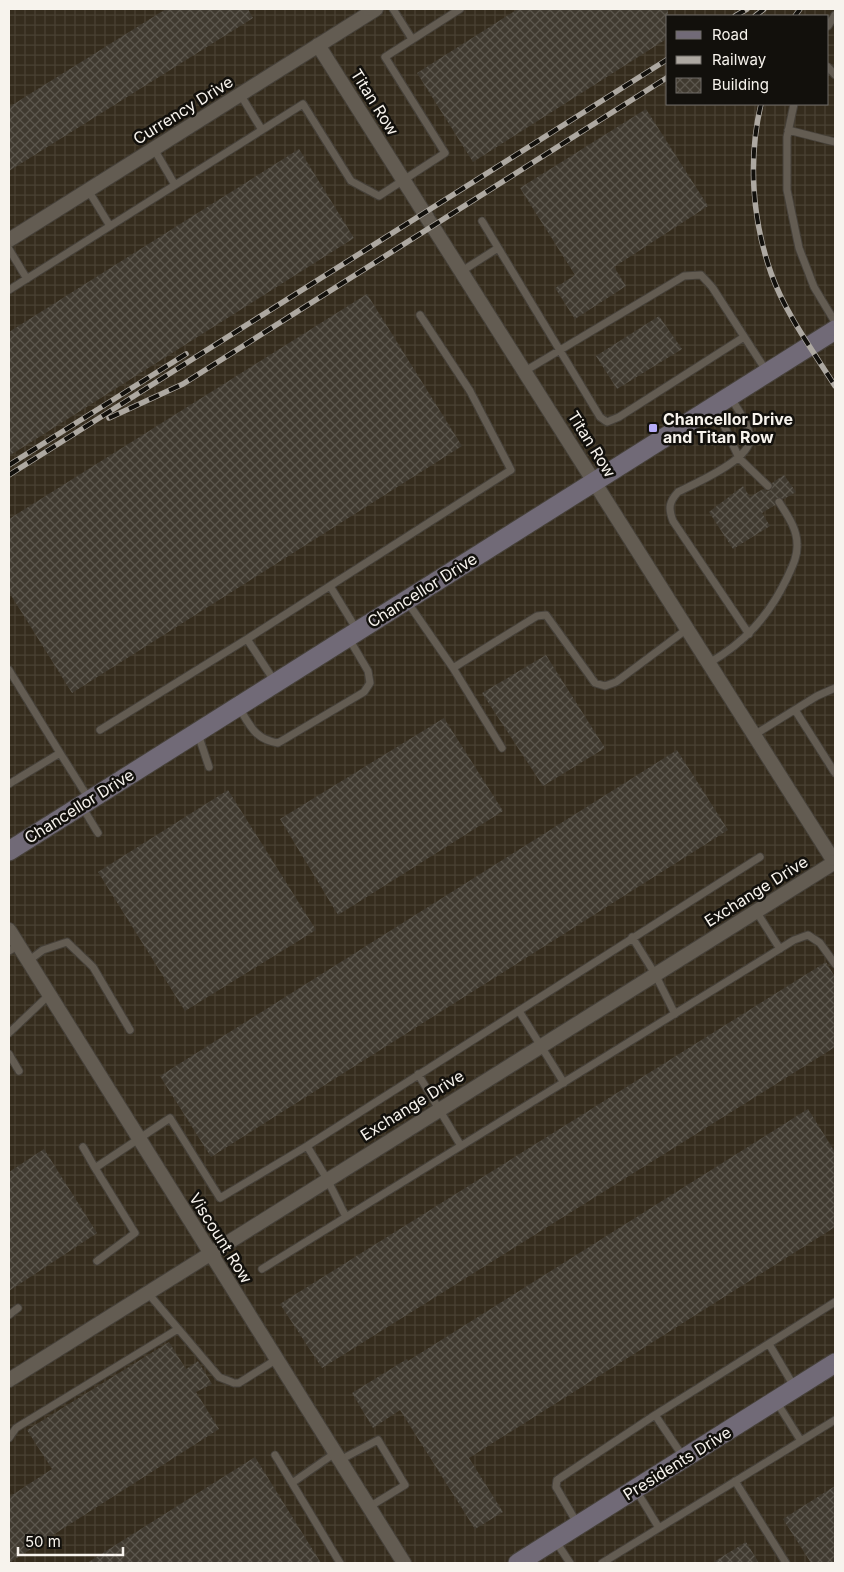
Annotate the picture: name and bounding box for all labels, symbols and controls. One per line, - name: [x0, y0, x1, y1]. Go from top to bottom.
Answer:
- legend: [666, 15, 829, 105]
- text: Road: [712, 25, 748, 44]
- text: Railway: [712, 50, 767, 69]
- street label: Titan Row: [347, 65, 403, 139]
- street label: Currency Drive: [129, 71, 237, 149]
- text: Building: [712, 75, 769, 94]
- street label: Titan Row: [564, 407, 620, 481]
- place label: Chancellor Drive and Titan Row: [663, 409, 793, 447]
- marker: Chancellor Drive and Titan Row: [647, 422, 659, 434]
- street label: Chancellor Drive: [363, 548, 481, 632]
- street label: Chancellor Drive: [20, 764, 138, 848]
- street label: Exchange Drive: [701, 851, 811, 931]
- street label: Exchange Drive: [357, 1065, 467, 1145]
- street label: Viscount Row: [185, 1189, 257, 1287]
- street label: Presidents Drive: [619, 1422, 735, 1504]
- scale bar: [18, 1524, 122, 1556]
- text: 50 m: [25, 1532, 61, 1551]

